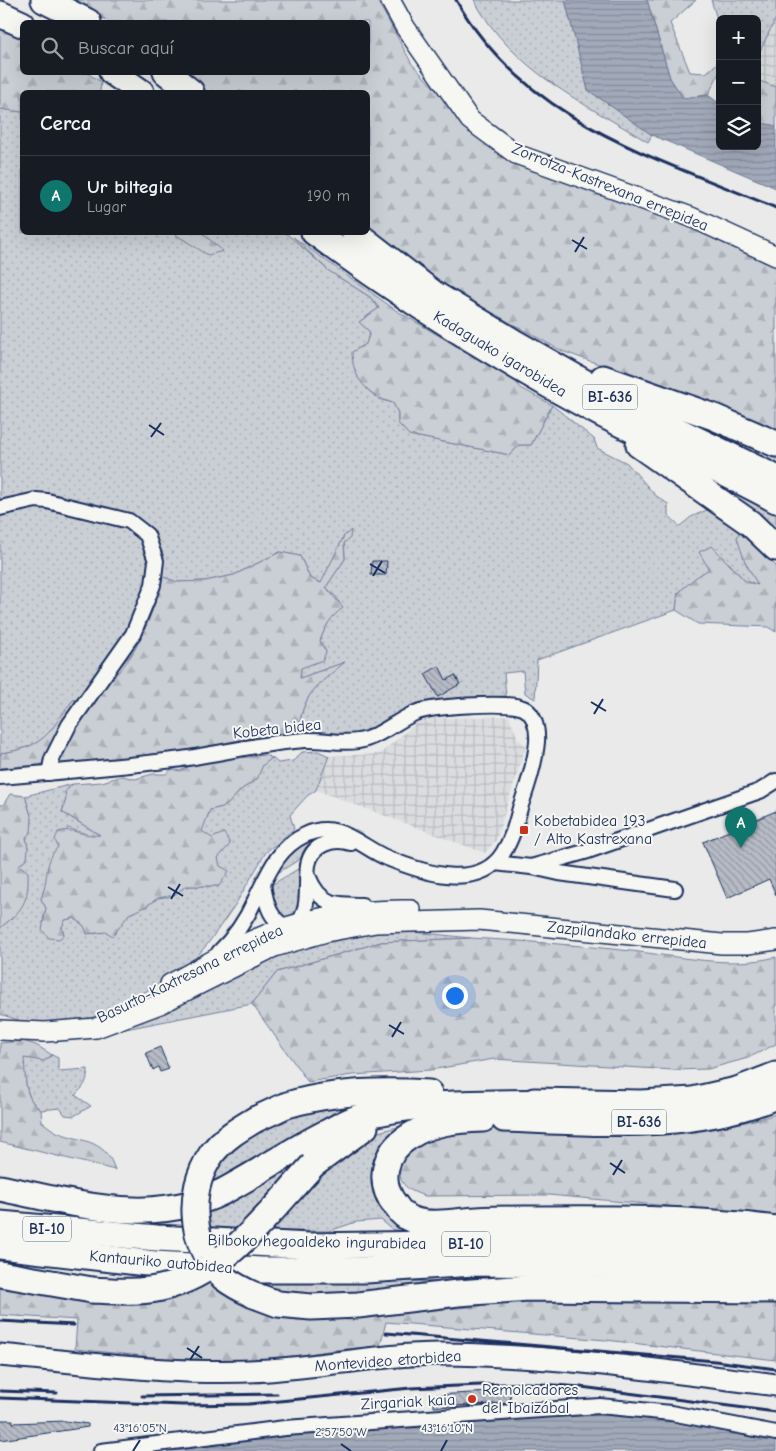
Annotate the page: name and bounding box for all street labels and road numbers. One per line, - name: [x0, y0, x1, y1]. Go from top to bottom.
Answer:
- street label: Zorrotza-Kastrexana errepidea: [509, 139, 711, 235]
- street label: Kadaguako igarobidea: [430, 307, 570, 401]
- road number: BI-636: [582, 384, 638, 410]
- street label: Kobeta bidea: [232, 715, 322, 743]
- street label: Zazpilandako errepidea: [546, 918, 708, 952]
- street label: Basurto-Kaxtresana errepidea: [94, 921, 286, 1027]
- road number: BI-636: [612, 1110, 666, 1134]
- road number: BI-10: [23, 1216, 71, 1242]
- street label: Bilboko hegoaldeko ingurabidea: [208, 1231, 426, 1253]
- road number: BI-10: [442, 1232, 490, 1256]
- street label: Kantauriko autobidea: [89, 1247, 233, 1277]
- street label: Montevideo etorbidea: [314, 1347, 462, 1375]
- street label: Zirgariak kaia: [360, 1391, 456, 1413]

